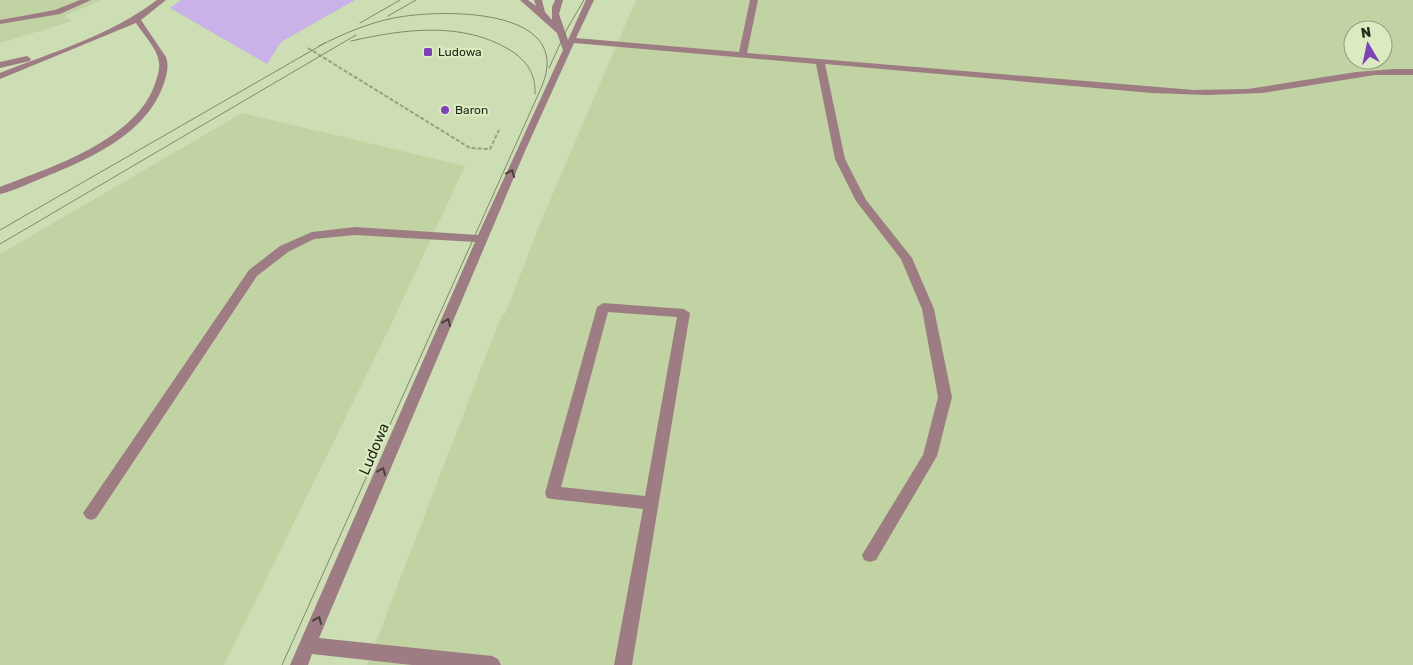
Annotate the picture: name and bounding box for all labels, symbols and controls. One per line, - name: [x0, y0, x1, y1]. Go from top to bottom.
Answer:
- north arrow: [1343, 20, 1393, 70]
- text: N: [1360, 23, 1372, 42]
- place label: Ludowa: [438, 45, 482, 59]
- marker: Ludowa: [422, 46, 434, 58]
- place label: Baron: [455, 103, 488, 117]
- marker: Baron: [439, 104, 451, 116]
- one-way arrow: [505, 169, 515, 178]
- one-way arrow: [440, 318, 451, 327]
- street label: Ludowa: [355, 420, 393, 478]
- one-way arrow: [376, 467, 387, 476]
- one-way arrow: [311, 616, 322, 625]

